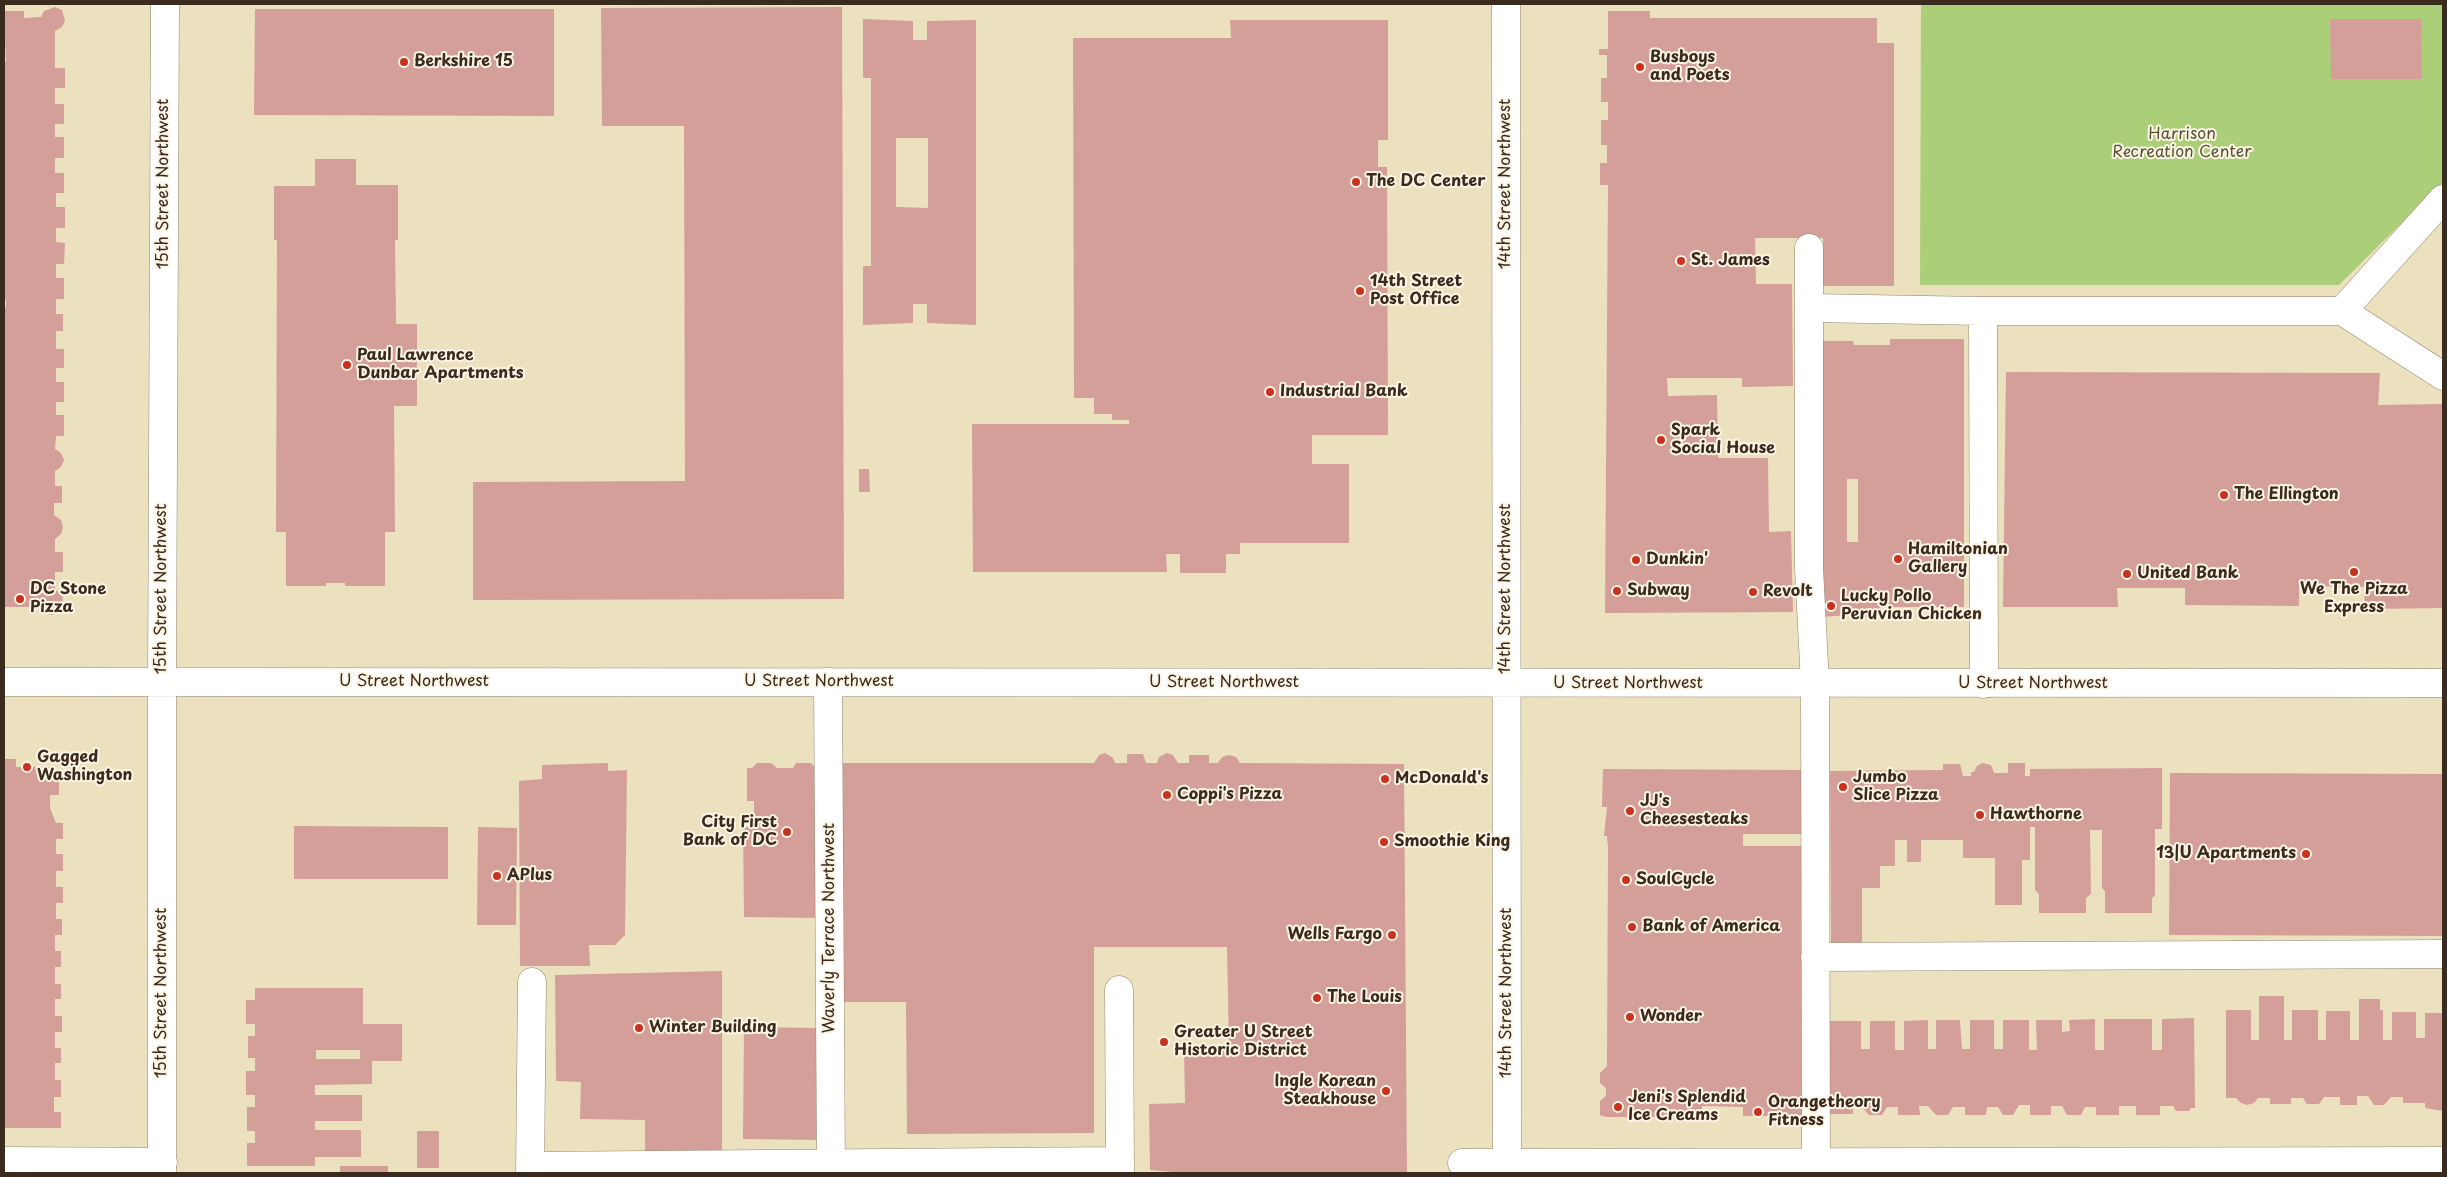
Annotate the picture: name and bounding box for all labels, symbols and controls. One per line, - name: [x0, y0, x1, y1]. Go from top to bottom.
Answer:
- place label: Busboys and Poets: [1650, 48, 1730, 86]
- place label: Berkshire 15: [414, 52, 513, 72]
- marker: Berkshire 15: [398, 56, 410, 68]
- marker: Busboys and Poets: [1634, 61, 1646, 73]
- street label: 15th Street Northwest: [154, 99, 174, 269]
- street label: 14th Street Northwest: [1496, 99, 1516, 269]
- park label: Harrison Recreation Center: [2112, 125, 2252, 163]
- place label: The DC Center: [1366, 172, 1486, 192]
- marker: The DC Center: [1350, 176, 1362, 188]
- place label: St. James: [1691, 251, 1770, 271]
- marker: St. James: [1675, 255, 1687, 267]
- place label: 14th Street Post Office: [1370, 272, 1462, 310]
- marker: 14th Street Post Office: [1354, 285, 1366, 297]
- place label: Paul Lawrence Dunbar Apartments: [357, 346, 524, 384]
- marker: Paul Lawrence Dunbar Apartments: [341, 359, 353, 371]
- place label: Industrial Bank: [1280, 382, 1408, 402]
- marker: Industrial Bank: [1264, 386, 1276, 398]
- place label: Spark Social House: [1671, 421, 1775, 459]
- marker: Spark Social House: [1655, 434, 1667, 446]
- place label: The Ellington: [2234, 485, 2339, 505]
- marker: The Ellington: [2218, 489, 2230, 501]
- street label: 15th Street Northwest: [152, 504, 172, 674]
- street label: 14th Street Northwest: [1496, 504, 1516, 674]
- place label: Hamiltonian Gallery: [1908, 540, 2008, 578]
- place label: Dunkin': [1646, 550, 1708, 570]
- marker: Hamiltonian Gallery: [1892, 553, 1904, 565]
- marker: Dunkin': [1630, 554, 1642, 566]
- place label: United Bank: [2137, 564, 2238, 584]
- marker: We The Pizza Express: [2348, 566, 2360, 578]
- marker: United Bank: [2121, 568, 2133, 580]
- place label: DC Stone Pizza: [30, 580, 106, 618]
- place label: We The Pizza Express: [2300, 580, 2408, 618]
- place label: Subway: [1627, 581, 1690, 601]
- place label: Revolt: [1763, 582, 1813, 602]
- marker: Subway: [1611, 585, 1623, 597]
- marker: Revolt: [1747, 586, 1759, 598]
- place label: Lucky Pollo Peruvian Chicken: [1841, 587, 1982, 625]
- marker: DC Stone Pizza: [14, 593, 26, 605]
- marker: Lucky Pollo Peruvian Chicken: [1825, 600, 1837, 612]
- street label: U Street Northwest: [339, 672, 489, 692]
- street label: U Street Northwest: [744, 672, 894, 692]
- street label: U Street Northwest: [1149, 673, 1299, 693]
- street label: U Street Northwest: [1553, 674, 1703, 694]
- street label: U Street Northwest: [1958, 674, 2108, 694]
- place label: Gagged Washington: [37, 748, 132, 786]
- marker: Gagged Washington: [21, 761, 33, 773]
- place label: Jumbo Slice Pizza: [1853, 768, 1939, 806]
- place label: McDonald's: [1395, 769, 1489, 789]
- marker: McDonald's: [1379, 773, 1391, 785]
- marker: Jumbo Slice Pizza: [1837, 781, 1849, 793]
- place label: Coppi's Pizza: [1177, 785, 1282, 805]
- marker: Coppi's Pizza: [1161, 789, 1173, 801]
- place label: JJ's Cheesesteaks: [1640, 792, 1748, 830]
- marker: JJ's Cheesesteaks: [1624, 805, 1636, 817]
- place label: Hawthorne: [1990, 805, 2082, 825]
- marker: Hawthorne: [1974, 809, 1986, 821]
- place label: City First Bank of DC: [683, 813, 777, 851]
- street label: Waverly Terrace Northwest: [820, 823, 840, 1033]
- marker: City First Bank of DC: [781, 826, 793, 838]
- place label: Smoothie King: [1394, 832, 1510, 852]
- marker: Smoothie King: [1378, 836, 1390, 848]
- place label: 13|U Apartments: [2156, 844, 2296, 864]
- marker: 13|U Apartments: [2300, 848, 2312, 860]
- place label: APlus: [507, 866, 552, 886]
- marker: APlus: [491, 870, 503, 882]
- place label: SoulCycle: [1636, 870, 1715, 890]
- marker: SoulCycle: [1620, 874, 1632, 886]
- street label: 15th Street Northwest: [152, 908, 172, 1078]
- street label: 14th Street Northwest: [1497, 908, 1517, 1078]
- place label: Bank of America: [1642, 917, 1780, 937]
- marker: Bank of America: [1626, 921, 1638, 933]
- place label: Wells Fargo: [1288, 925, 1382, 945]
- marker: Wells Fargo: [1386, 929, 1398, 941]
- place label: The Louis: [1327, 988, 1402, 1008]
- marker: The Louis: [1311, 992, 1323, 1004]
- place label: Wonder: [1640, 1007, 1702, 1027]
- marker: Wonder: [1624, 1011, 1636, 1023]
- place label: Winter Building: [649, 1018, 777, 1038]
- marker: Winter Building: [633, 1022, 645, 1034]
- place label: Greater U Street Historic District: [1174, 1023, 1312, 1061]
- marker: Greater U Street Historic District: [1158, 1036, 1170, 1048]
- place label: Ingle Korean Steakhouse: [1274, 1072, 1376, 1110]
- marker: Ingle Korean Steakhouse: [1380, 1085, 1392, 1097]
- place label: Jeni's Splendid Ice Creams: [1628, 1088, 1746, 1126]
- place label: Orangetheory Fitness: [1768, 1093, 1880, 1131]
- marker: Jeni's Splendid Ice Creams: [1612, 1101, 1624, 1113]
- marker: Orangetheory Fitness: [1752, 1106, 1764, 1118]

